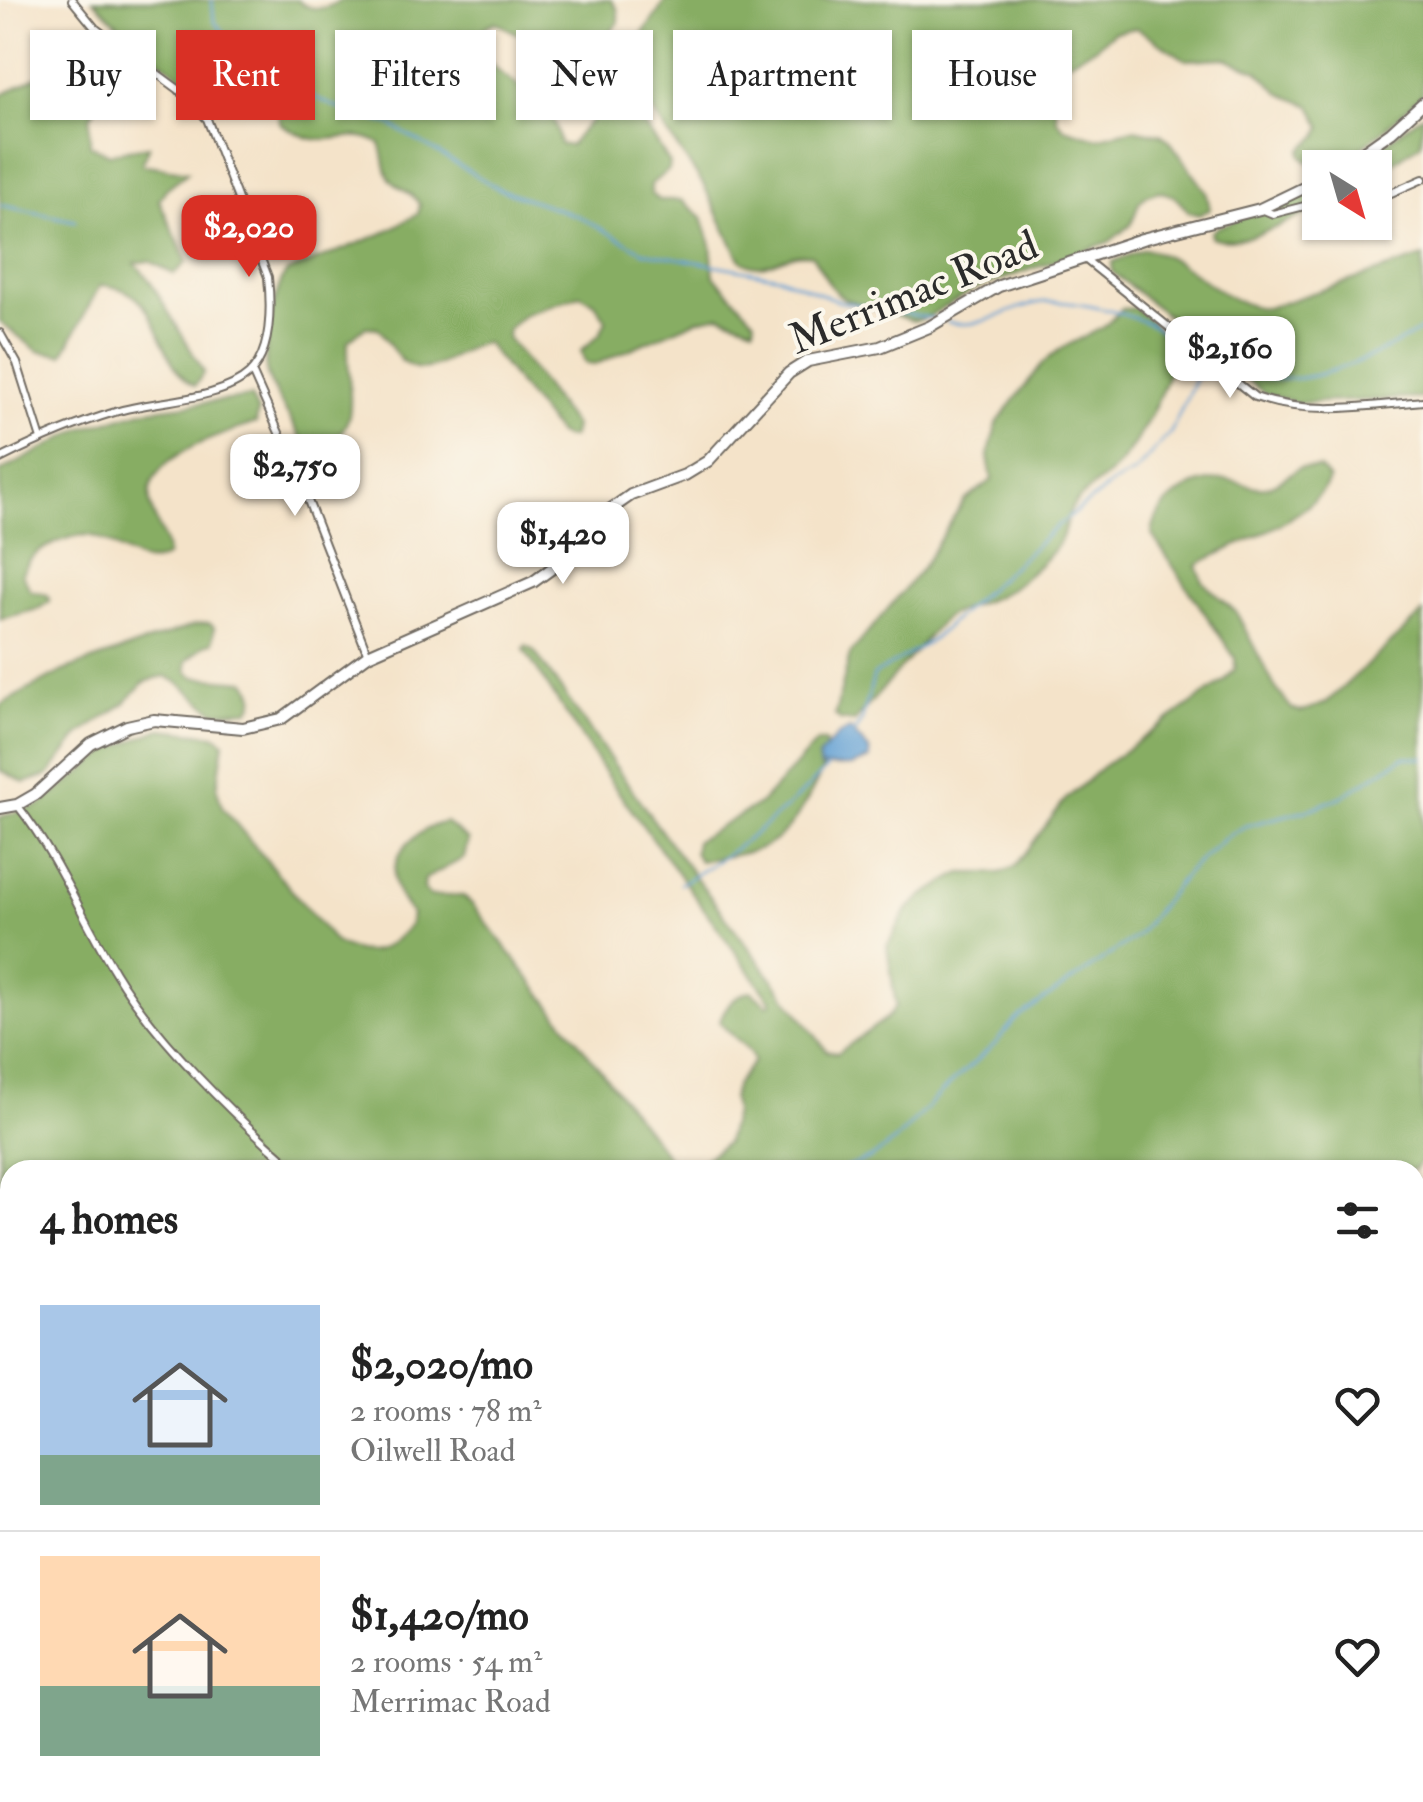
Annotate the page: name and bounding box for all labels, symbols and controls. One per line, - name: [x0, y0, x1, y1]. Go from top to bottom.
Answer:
- chip: Buy: [30, 30, 156, 120]
- chip: Rent: [176, 30, 315, 120]
- chip: Filters: [335, 30, 496, 120]
- chip: New: [516, 30, 653, 120]
- chip: Apartment: [673, 30, 892, 120]
- chip: House: [912, 30, 1072, 120]
- north arrow: [1302, 150, 1392, 240]
- map controls: [1302, 150, 1392, 240]
- pin: $2,020: [168, 195, 330, 280]
- text: $2,020: [204, 207, 294, 247]
- street label: Merrimac Road: [782, 219, 1046, 366]
- pin: $2,160: [1149, 316, 1311, 401]
- text: $2,160: [1187, 328, 1273, 368]
- pin: $2,750: [214, 434, 376, 519]
- text: $2,750: [252, 446, 338, 486]
- pin: $1,420: [482, 502, 644, 587]
- text: $1,420: [519, 514, 607, 554]
- icon: filters: [1330, 1193, 1385, 1248]
- text: 4 homes: [40, 1194, 178, 1246]
- text: $2,020/mo: [350, 1339, 533, 1391]
- icon: home: [120, 1345, 240, 1465]
- icon: heart: [1330, 1378, 1385, 1433]
- text: 2 rooms · 78 m²: [350, 1391, 541, 1431]
- text: Oilwell Road: [350, 1431, 515, 1471]
- text: $1,420/mo: [350, 1590, 529, 1642]
- icon: home: [120, 1596, 240, 1716]
- icon: heart: [1330, 1629, 1385, 1684]
- text: 2 rooms · 54 m²: [350, 1642, 542, 1682]
- text: Merrimac Road: [350, 1682, 551, 1722]

